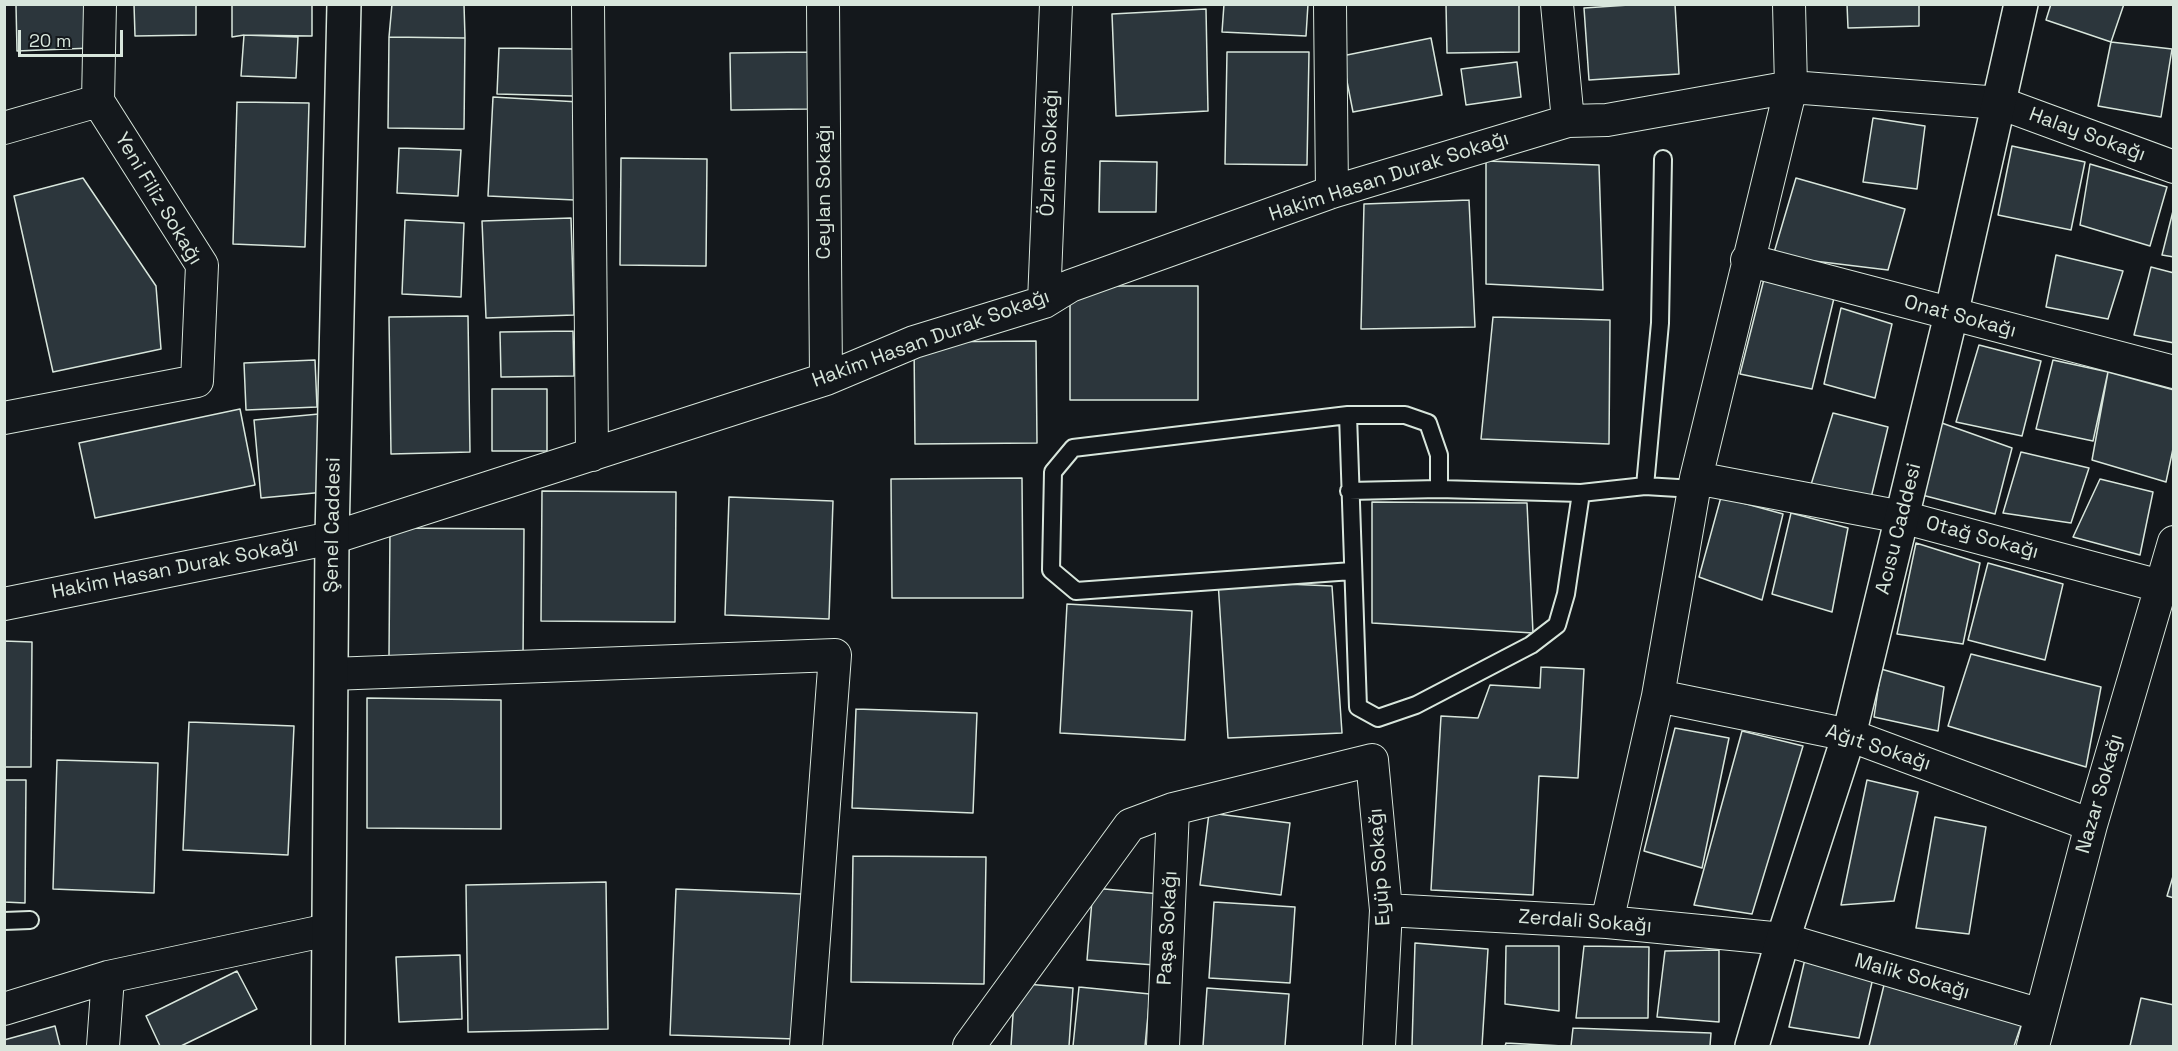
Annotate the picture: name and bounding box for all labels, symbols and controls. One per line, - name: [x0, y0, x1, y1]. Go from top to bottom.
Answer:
- scale bar: [21, 18, 126, 56]
- text: 20 m: [29, 29, 72, 52]
- street label: Özlem Sokağı: [1036, 89, 1064, 217]
- street label: Halay Sokağı: [2025, 103, 2149, 167]
- street label: Ceylan Sokağı: [813, 125, 837, 259]
- street label: Hakim Hasan Durak Sokağı: [1266, 127, 1512, 227]
- street label: Yeni Filiz Sokağı: [109, 129, 207, 269]
- street label: Hakim Hasan Durak Sokağı: [809, 285, 1053, 393]
- street label: Onat Sokağı: [1901, 291, 2019, 343]
- street label: Şenel Caddesi: [320, 457, 346, 593]
- street label: Acısu Caddesi: [1871, 461, 1927, 597]
- street label: Otağ Sokağı: [1923, 511, 2041, 565]
- street label: Hakim Hasan Durak Sokağı: [50, 533, 300, 605]
- street label: Ağıt Sokağı: [1823, 720, 1933, 776]
- street label: Nazar Sokağı: [2071, 731, 2129, 857]
- street label: Eyüp Sokağı: [1364, 807, 1396, 927]
- street label: Paşa Sokağı: [1153, 870, 1183, 986]
- street label: Zerdali Sokağı: [1517, 905, 1653, 939]
- street label: Malik Sokağı: [1852, 949, 1972, 1005]

